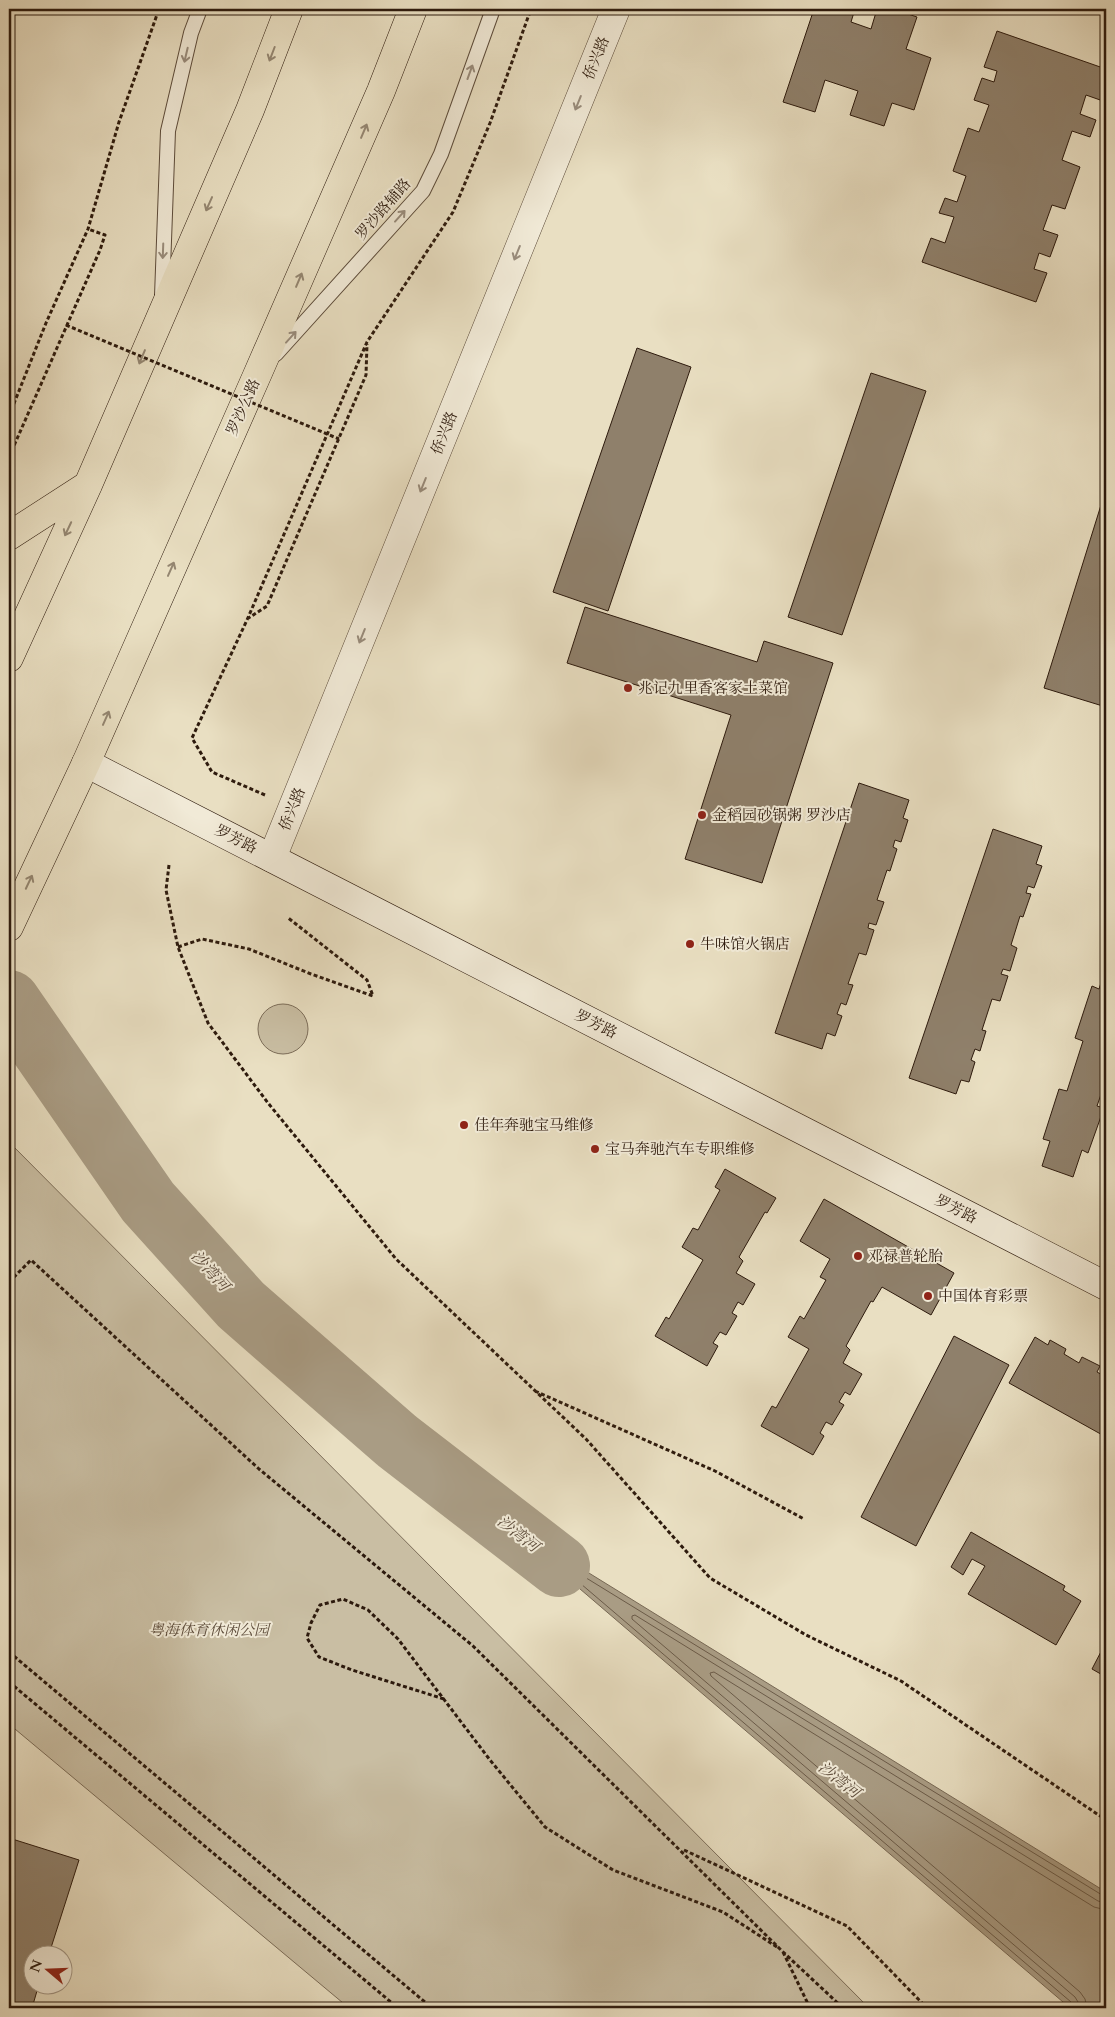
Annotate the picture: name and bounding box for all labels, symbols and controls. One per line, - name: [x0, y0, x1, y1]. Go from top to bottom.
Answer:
- street label: 侨兴路: [578, 33, 614, 83]
- one-way arrow: [267, 46, 276, 61]
- one-way arrow: [181, 47, 190, 63]
- one-way arrow: [466, 64, 476, 80]
- one-way arrow: [573, 95, 582, 110]
- one-way arrow: [359, 124, 369, 139]
- street label: 罗沙路辅路: [351, 174, 415, 244]
- one-way arrow: [203, 196, 213, 211]
- one-way arrow: [394, 209, 406, 222]
- one-way arrow: [158, 242, 168, 258]
- one-way arrow: [512, 245, 521, 260]
- one-way arrow: [294, 273, 304, 288]
- one-way arrow: [285, 330, 297, 343]
- one-way arrow: [137, 349, 146, 364]
- street label: 罗沙公路: [222, 376, 264, 438]
- street label: 侨兴路: [426, 408, 462, 458]
- one-way arrow: [418, 477, 428, 492]
- one-way arrow: [62, 521, 72, 536]
- one-way arrow: [167, 562, 177, 577]
- one-way arrow: [357, 628, 367, 643]
- place label: 兆记九里香客家土菜馆: [638, 678, 788, 698]
- marker: 兆记九里香客家土菜馆: [622, 682, 634, 694]
- one-way arrow: [101, 711, 111, 726]
- street label: 侨兴路: [274, 784, 310, 834]
- place label: 金稻园砂锅粥 罗沙店: [712, 805, 851, 825]
- marker: 金稻园砂锅粥 罗沙店: [696, 809, 708, 821]
- street label: 罗芳路: [211, 820, 261, 858]
- one-way arrow: [25, 875, 35, 890]
- place label: 牛味馆火锅店: [700, 934, 790, 954]
- marker: 牛味馆火锅店: [684, 938, 696, 950]
- street label: 罗芳路: [571, 1005, 621, 1043]
- place label: 佳年奔驰宝马维修: [474, 1115, 594, 1135]
- marker: 佳年奔驰宝马维修: [458, 1119, 470, 1131]
- place label: 宝马奔驰汽车专职维修: [605, 1139, 755, 1159]
- marker: 宝马奔驰汽车专职维修: [589, 1143, 601, 1155]
- street label: 罗芳路: [931, 1190, 981, 1228]
- water label: 沙湾河: [186, 1246, 236, 1298]
- place label: 邓禄普轮胎: [868, 1246, 943, 1266]
- marker: 邓禄普轮胎: [852, 1250, 864, 1262]
- place label: 中国体育彩票: [938, 1286, 1028, 1306]
- marker: 中国体育彩票: [922, 1290, 934, 1302]
- water label: 沙湾河: [492, 1511, 546, 1559]
- park label: 粤海体育休闲公园: [149, 1620, 271, 1640]
- water label: 沙湾河: [813, 1757, 867, 1805]
- north arrow: [22, 1944, 72, 1994]
- text: N: [25, 1957, 47, 1975]

